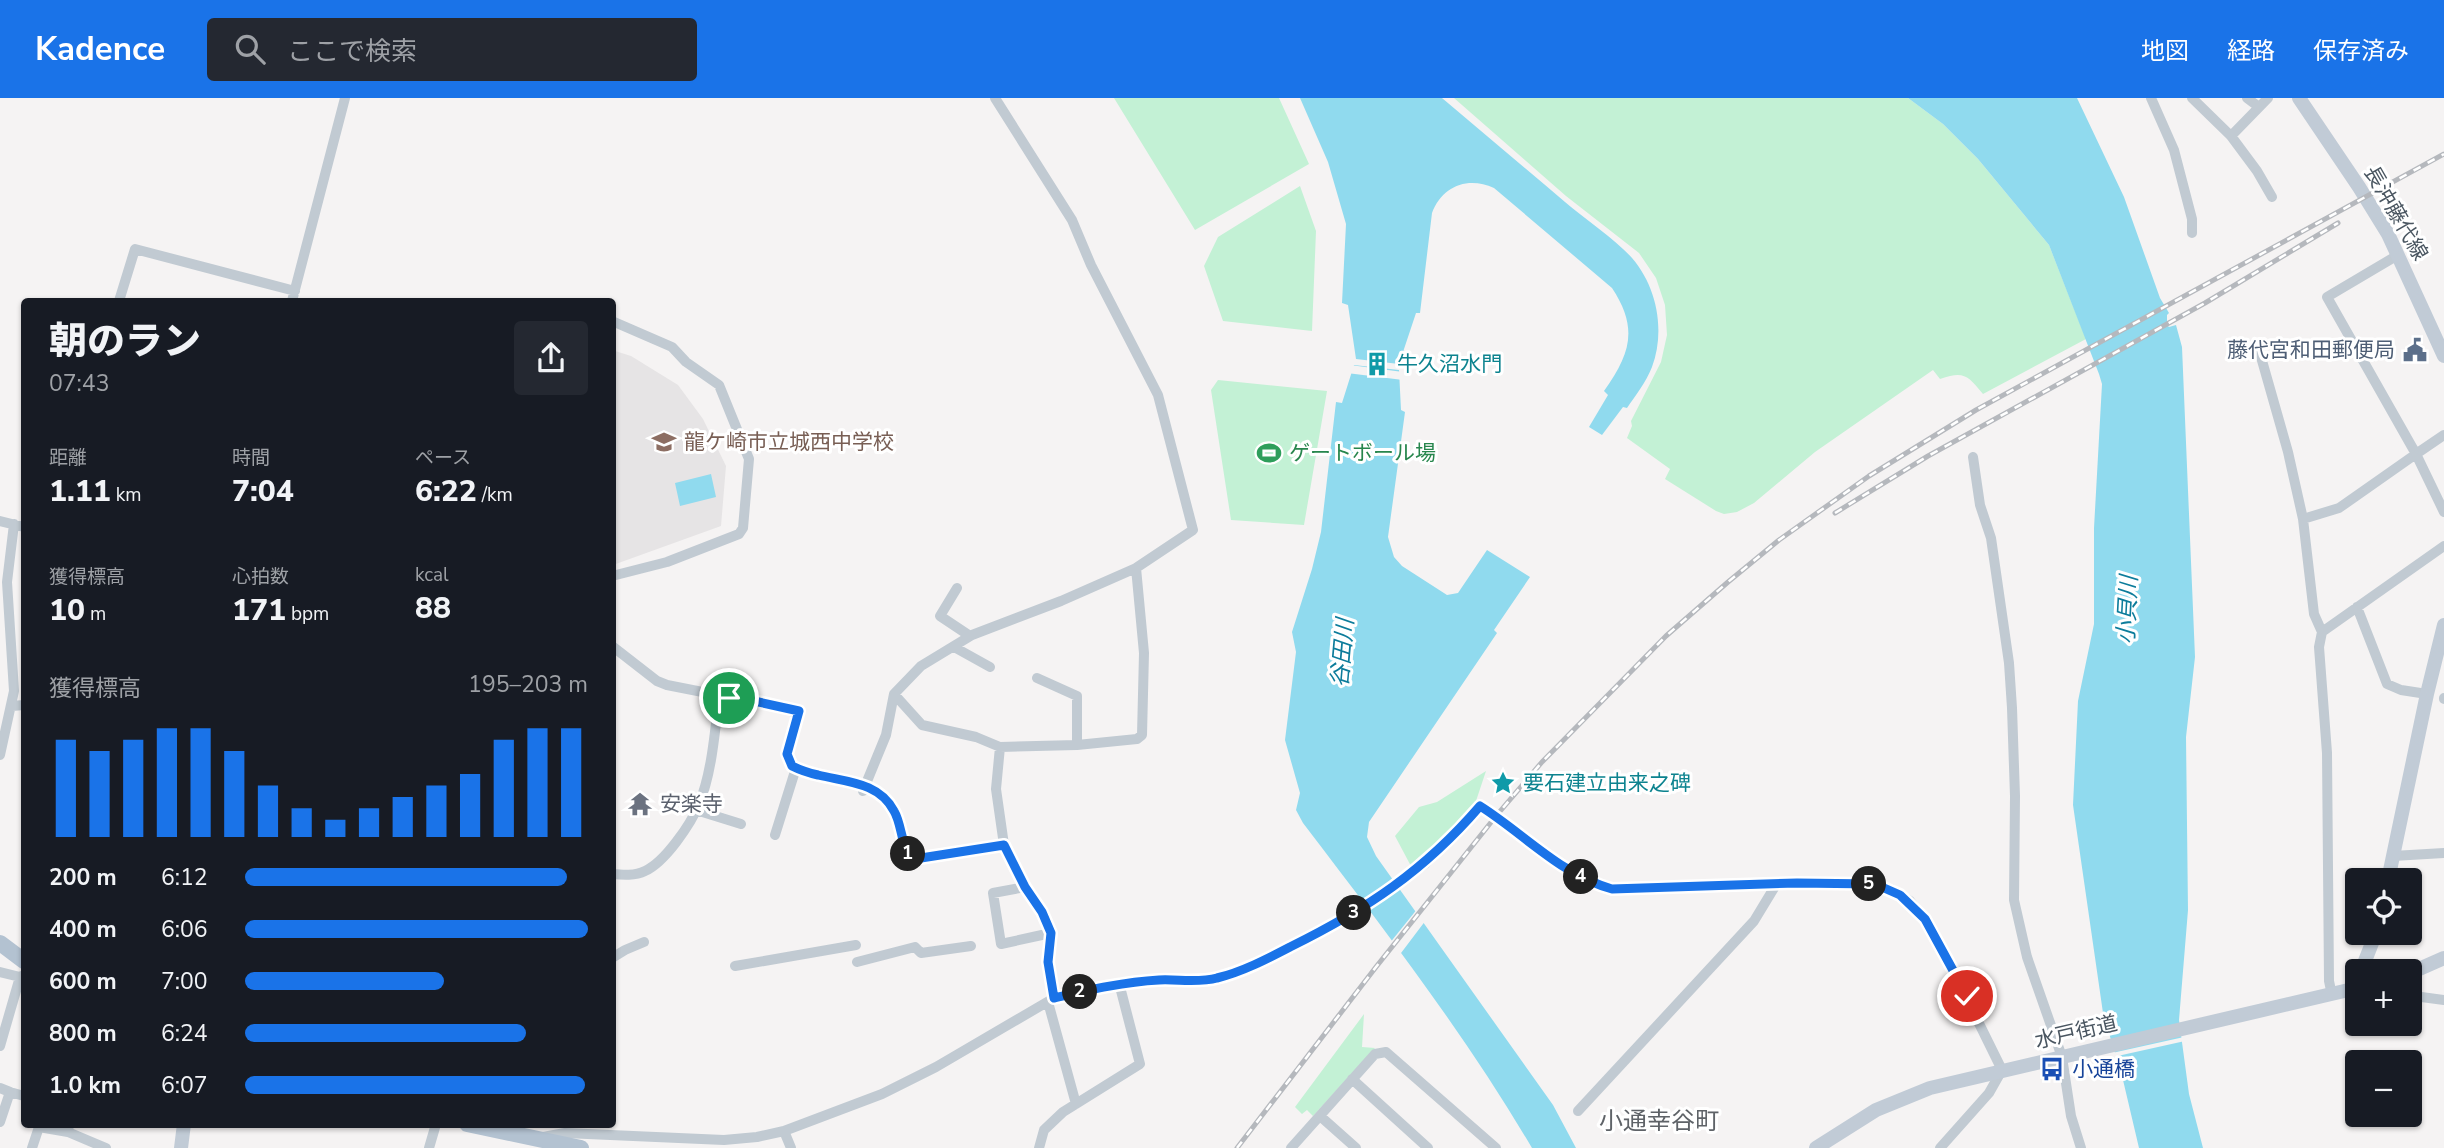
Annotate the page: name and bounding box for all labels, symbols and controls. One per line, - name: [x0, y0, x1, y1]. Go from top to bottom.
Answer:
- search box: [207, 18, 697, 81]
- text: Kadence: [35, 27, 165, 72]
- icon: search: [231, 30, 269, 68]
- text: ここで検索: [287, 34, 417, 69]
- text: 地図: [2141, 35, 2189, 67]
- text: 経路: [2227, 35, 2275, 67]
- text: 保存済み: [2313, 35, 2409, 67]
- street label: 長沖藤代線: [2358, 161, 2434, 265]
- text: 朝のラン: [49, 316, 201, 367]
- button: share: [514, 321, 588, 395]
- place label: 藤代宮和田郵便局: [2227, 336, 2395, 364]
- public building icon: 藤代宮和田郵便局: [2401, 336, 2429, 364]
- building icon: 牛久沼水門: [1363, 350, 1391, 378]
- place label: 牛久沼水門: [1397, 350, 1502, 378]
- text: 07:43: [49, 368, 109, 399]
- school or university icon: 龍ケ崎市立城西中学校: [650, 428, 678, 456]
- place label: 龍ケ崎市立城西中学校: [684, 428, 894, 456]
- sports icon: ゲートボール場: [1255, 439, 1283, 467]
- place label: ゲートボール場: [1289, 439, 1436, 467]
- text: 距離: [49, 445, 87, 471]
- text: 時間: [232, 445, 270, 471]
- text: ペース: [415, 445, 471, 471]
- text: 1.11: [49, 471, 111, 512]
- text: 7:04: [232, 471, 294, 512]
- text: 6:22: [415, 471, 477, 512]
- text: km: [111, 482, 141, 508]
- text: /km: [477, 482, 513, 508]
- text: kcal: [415, 562, 449, 588]
- text: 獲得標高: [49, 564, 125, 590]
- text: 心拍数: [232, 564, 289, 590]
- water label: 小貝川: [2110, 572, 2145, 645]
- text: 88: [415, 588, 451, 629]
- text: 10: [49, 590, 85, 631]
- text: 171: [232, 590, 286, 631]
- text: m: [85, 601, 106, 627]
- text: bpm: [286, 601, 329, 627]
- water label: 谷田川: [1324, 614, 1361, 689]
- pin: [699, 668, 759, 728]
- text: 195–203 m: [468, 669, 588, 700]
- text: 獲得標高: [49, 673, 141, 704]
- icon: arrive: [710, 679, 748, 717]
- place icon: 要石建立由来之碑: [1489, 769, 1517, 797]
- place label: 要石建立由来之碑: [1523, 769, 1691, 797]
- temple icon: 安楽寺: [626, 790, 654, 818]
- place label: 安楽寺: [660, 790, 723, 818]
- pin: 1: [890, 836, 926, 872]
- text: 1: [902, 840, 913, 866]
- pin: 4: [1564, 860, 1598, 894]
- text: 200 m: [49, 862, 117, 893]
- text: 6:12: [161, 862, 208, 893]
- text: 4: [1575, 863, 1586, 889]
- pin: 5: [1852, 866, 1886, 902]
- map controls: [2345, 868, 2422, 1127]
- button: locate: [2345, 868, 2422, 945]
- text: 5: [1863, 870, 1874, 896]
- pin: 3: [1336, 896, 1372, 930]
- text: 3: [1348, 899, 1359, 925]
- text: 400 m: [49, 914, 117, 945]
- text: 6:06: [161, 914, 208, 945]
- button: +: [2345, 959, 2422, 1036]
- text: 600 m: [49, 966, 117, 997]
- text: 7:00: [161, 966, 208, 997]
- pin: [1937, 966, 1997, 1026]
- pin: 2: [1062, 974, 1098, 1010]
- icon: check: [1948, 977, 1986, 1015]
- text: 2: [1074, 978, 1085, 1004]
- street label: 水戸街道: [2032, 1009, 2120, 1055]
- text: 800 m: [49, 1018, 117, 1049]
- text: 6:24: [161, 1018, 208, 1049]
- button: −: [2345, 1050, 2422, 1127]
- bus stop icon: 小通橋: [2038, 1055, 2066, 1083]
- place label: 小通橋: [2072, 1055, 2135, 1083]
- text: 1.0 km: [49, 1070, 121, 1101]
- text: 6:07: [161, 1070, 208, 1101]
- district label: 小通幸谷町: [1599, 1105, 1719, 1137]

